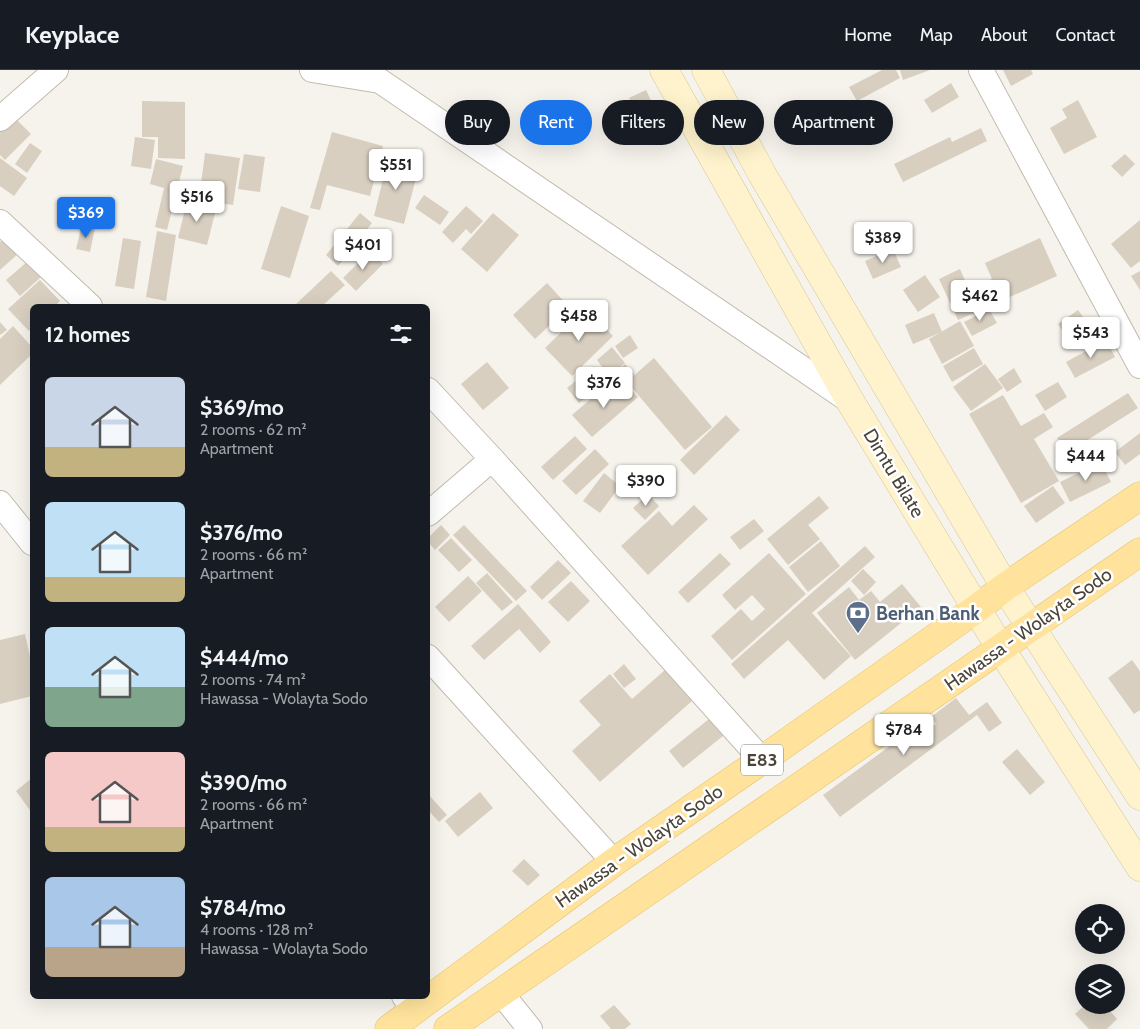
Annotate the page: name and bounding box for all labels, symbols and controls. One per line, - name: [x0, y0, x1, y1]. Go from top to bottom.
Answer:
- text: Keyplace: [25, 20, 119, 49]
- text: Home: [844, 24, 892, 46]
- text: Map: [920, 24, 953, 46]
- text: About: [981, 24, 1027, 46]
- text: Contact: [1055, 24, 1115, 46]
- chip: Buy: [445, 100, 510, 145]
- chip: Rent: [520, 100, 592, 145]
- chip: Filters: [602, 100, 684, 145]
- chip: New: [694, 100, 764, 145]
- chip: Apartment: [774, 100, 893, 145]
- pin: $551: [366, 148, 426, 191]
- text: $551: [380, 155, 412, 174]
- pin: $516: [167, 180, 227, 223]
- text: $516: [181, 187, 213, 206]
- pin: $369: [56, 196, 116, 239]
- text: $369: [68, 203, 104, 222]
- pin: $389: [853, 222, 913, 264]
- pin: $401: [333, 228, 393, 271]
- text: $389: [865, 228, 901, 247]
- text: $401: [345, 235, 381, 254]
- pin: $462: [950, 280, 1010, 322]
- text: $462: [962, 286, 998, 305]
- pin: $458: [549, 300, 609, 342]
- text: $458: [560, 306, 598, 325]
- pin: $543: [1061, 316, 1121, 359]
- icon: filters: [387, 320, 415, 348]
- text: 12 homes: [45, 322, 130, 347]
- text: $543: [1073, 323, 1109, 342]
- pin: $376: [574, 366, 634, 409]
- text: $376: [587, 373, 621, 392]
- text: $369/mo: [200, 395, 284, 420]
- icon: home: [85, 397, 145, 457]
- text: 2 rooms · 62 m²: [200, 420, 307, 439]
- street label: Dimtu Bilate: [858, 424, 930, 522]
- text: Apartment: [200, 439, 273, 458]
- pin: $444: [1056, 440, 1116, 482]
- text: $444: [1066, 446, 1106, 465]
- pin: $390: [616, 464, 676, 507]
- text: $390: [627, 471, 665, 490]
- text: $376/mo: [200, 520, 283, 545]
- icon: home: [85, 522, 145, 582]
- text: 2 rooms · 66 m²: [200, 545, 307, 564]
- street label: Hawassa - Wolayta Sodo: [940, 562, 1116, 696]
- text: Apartment: [200, 564, 273, 583]
- bank icon: Berhan Bank: [845, 600, 871, 634]
- place label: Berhan Bank: [876, 602, 980, 625]
- text: $444/mo: [200, 645, 289, 670]
- icon: home: [85, 647, 145, 707]
- text: 2 rooms · 74 m²: [200, 670, 306, 689]
- text: Hawassa - Wolayta Sodo: [200, 689, 368, 708]
- pin: $784: [874, 714, 934, 756]
- text: $784: [885, 720, 923, 739]
- road number: E83: [741, 744, 783, 776]
- text: $390/mo: [200, 770, 287, 795]
- icon: home: [85, 772, 145, 832]
- street label: Hawassa - Wolayta Sodo: [551, 779, 727, 913]
- text: 2 rooms · 66 m²: [200, 795, 307, 814]
- text: Apartment: [200, 814, 273, 833]
- text: $784/mo: [200, 895, 286, 920]
- icon: home: [85, 897, 145, 957]
- map controls: [1075, 904, 1125, 1014]
- button: locate: [1075, 904, 1125, 954]
- text: 4 rooms · 128 m²: [200, 920, 313, 939]
- text: Hawassa - Wolayta Sodo: [200, 939, 368, 958]
- button: layers: [1075, 964, 1125, 1014]

